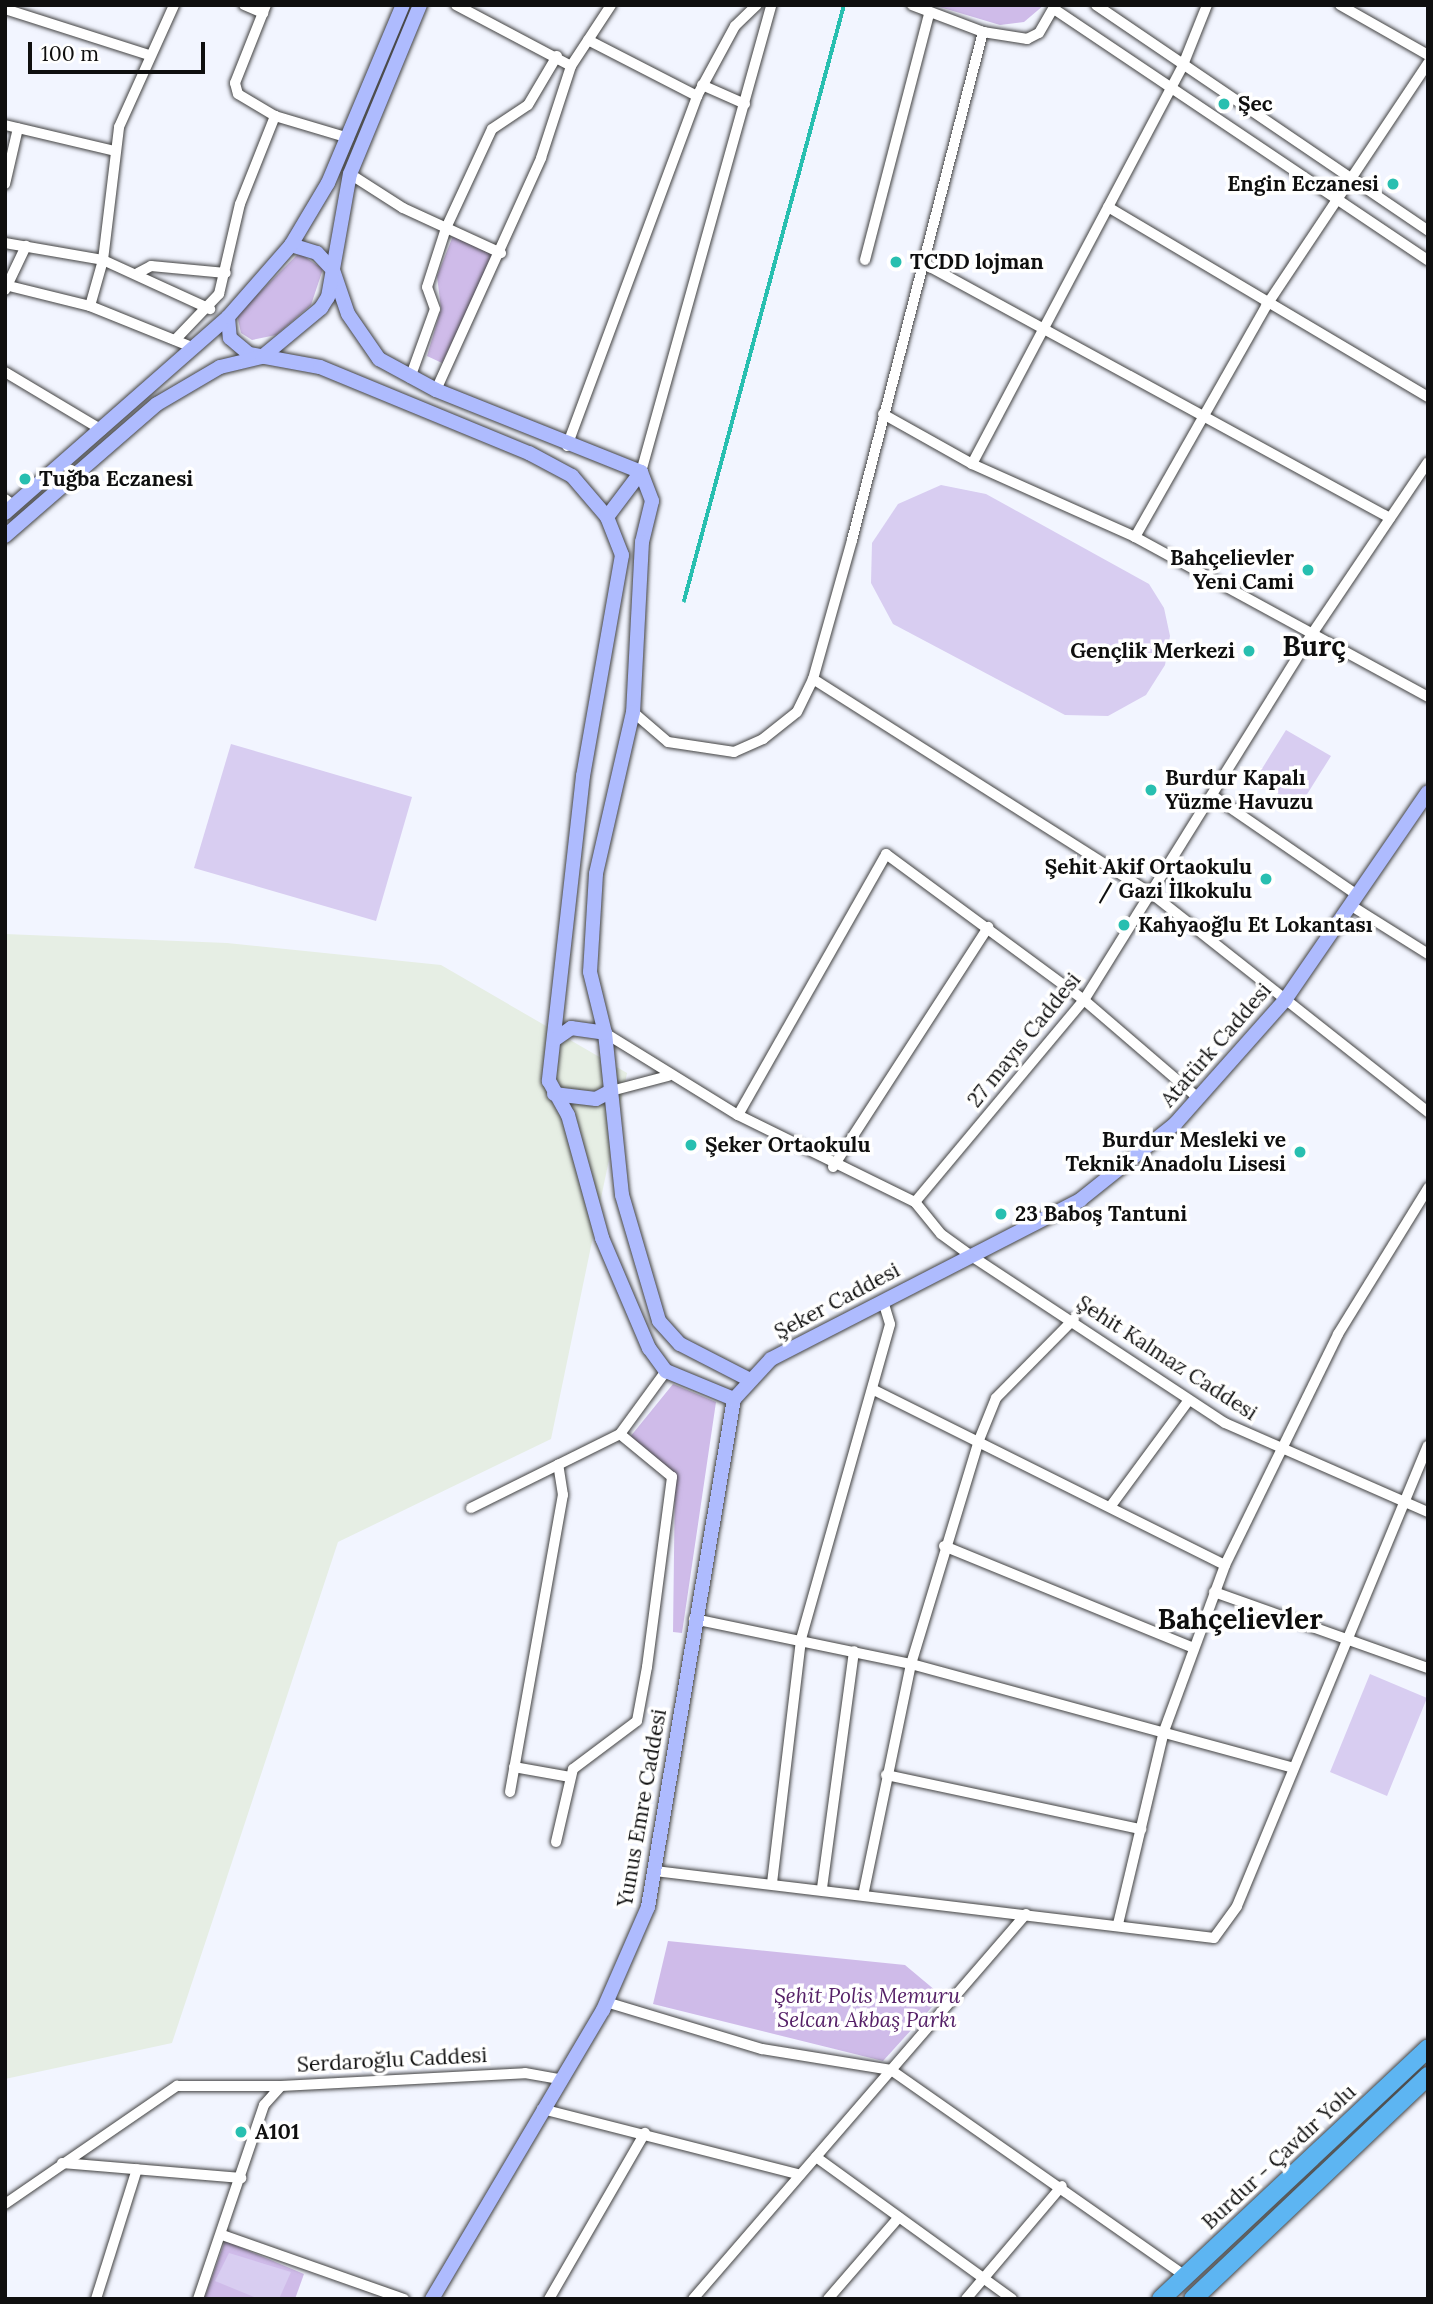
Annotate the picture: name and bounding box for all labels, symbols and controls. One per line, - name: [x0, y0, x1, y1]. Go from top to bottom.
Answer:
- scale bar: [32, 28, 208, 72]
- text: 100 m: [41, 40, 99, 67]
- place label: Şec: [1238, 91, 1273, 117]
- marker: Şec: [1216, 96, 1232, 112]
- place label: Engin Eczanesi: [1227, 171, 1379, 197]
- marker: Engin Eczanesi: [1385, 176, 1401, 192]
- place label: TCDD lojman: [910, 249, 1044, 275]
- marker: TCDD lojman: [888, 254, 904, 270]
- place label: Tuğba Eczanesi: [39, 466, 193, 492]
- marker: Tuğba Eczanesi: [17, 471, 33, 487]
- place label: Bahçelievler Yeni Cami: [1170, 545, 1294, 595]
- marker: Bahçelievler Yeni Cami: [1300, 562, 1316, 578]
- district label: Burç: [1282, 629, 1346, 663]
- place label: Gençlik Merkezi: [1070, 638, 1235, 664]
- marker: Gençlik Merkezi: [1241, 643, 1257, 659]
- place label: Burdur Kapalı Yüzme Havuzu: [1165, 765, 1313, 815]
- marker: Burdur Kapalı Yüzme Havuzu: [1143, 782, 1159, 798]
- place label: Şehit Akif Ortaokulu / Gazi İlkokulu: [1045, 854, 1252, 904]
- marker: Şehit Akif Ortaokulu / Gazi İlkokulu: [1258, 871, 1274, 887]
- place label: Kahyaoğlu Et Lokantası: [1138, 912, 1373, 938]
- marker: Kahyaoğlu Et Lokantası: [1116, 917, 1132, 933]
- street label: 27 mayıs Caddesi: [962, 968, 1086, 1112]
- street label: Atatürk Caddesi: [1155, 978, 1277, 1112]
- place label: Burdur Mesleki ve Teknik Anadolu Lisesi: [1066, 1127, 1286, 1177]
- place label: Şeker Ortaokulu: [705, 1132, 870, 1158]
- marker: Şeker Ortaokulu: [683, 1137, 699, 1153]
- marker: Burdur Mesleki ve Teknik Anadolu Lisesi: [1292, 1144, 1308, 1160]
- place label: 23 Baboş Tantuni: [1015, 1201, 1187, 1227]
- marker: 23 Baboş Tantuni: [993, 1206, 1009, 1222]
- street label: Şeker Caddesi: [770, 1257, 904, 1345]
- street label: Şehit Kalmaz Caddesi: [1072, 1290, 1262, 1426]
- district label: Bahçelievler: [1157, 1602, 1323, 1636]
- street label: Yunus Emre Caddesi: [612, 1707, 672, 1909]
- park label: Şehit Polis Memuru Selcan Akbaş Parkı: [774, 1983, 960, 2033]
- street label: Serdaroğlu Caddesi: [296, 2042, 488, 2078]
- street label: Burdur - Çavdır Yolu: [1197, 2079, 1361, 2235]
- place label: A101: [255, 2119, 299, 2145]
- marker: A101: [233, 2124, 249, 2140]

